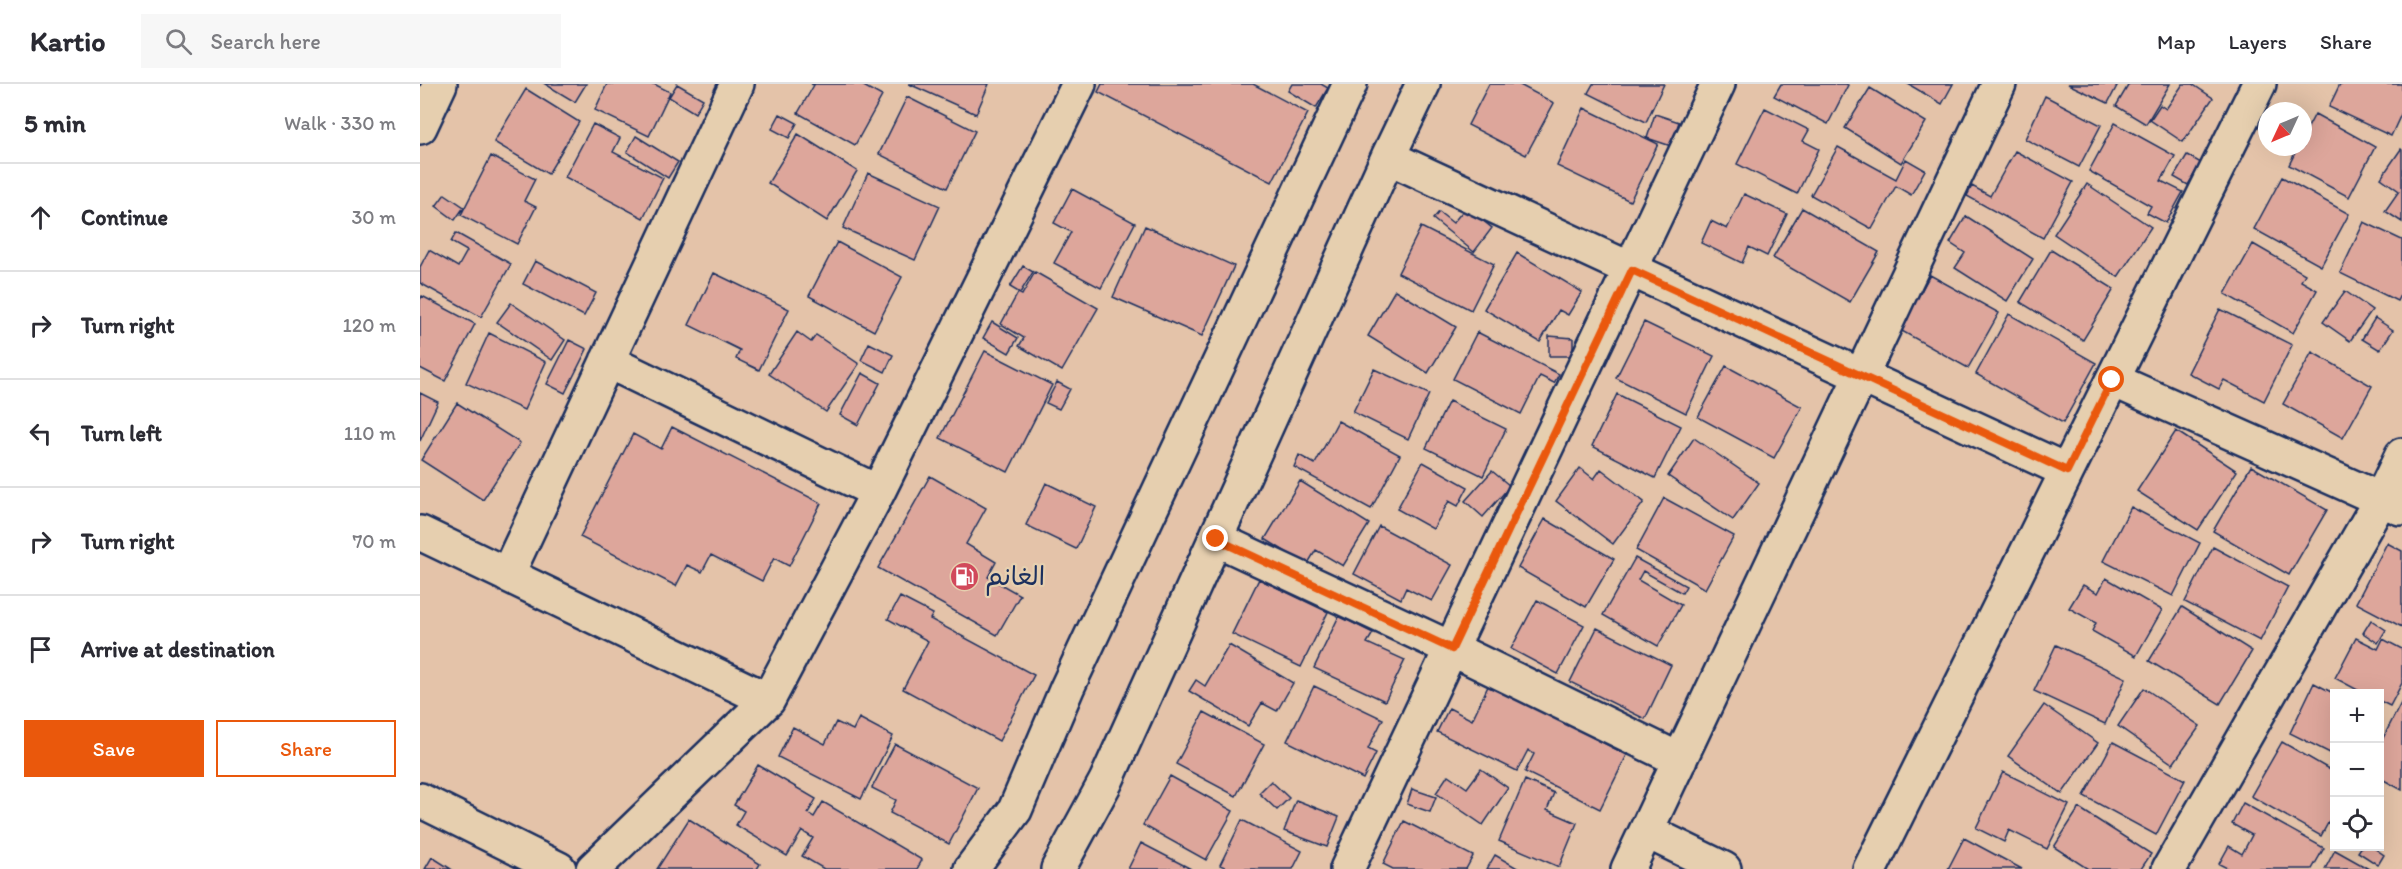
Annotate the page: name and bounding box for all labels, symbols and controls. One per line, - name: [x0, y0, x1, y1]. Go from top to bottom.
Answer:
- search box: [141, 14, 561, 68]
- text: Kartio: [30, 24, 105, 58]
- icon: search: [162, 25, 195, 58]
- text: Search here: [210, 28, 321, 55]
- text: Map: [2157, 29, 2196, 54]
- text: Layers: [2229, 29, 2287, 54]
- text: Share: [2320, 29, 2372, 54]
- north arrow: [2258, 102, 2312, 156]
- text: 5 min: [24, 107, 86, 139]
- text: Walk · 330 m: [284, 111, 396, 135]
- icon: ahead: [24, 201, 57, 234]
- text: Continue: [81, 204, 168, 231]
- text: 30 m: [351, 205, 396, 229]
- icon: right: [24, 309, 57, 342]
- text: Turn right: [81, 312, 175, 339]
- text: 120 m: [343, 313, 396, 337]
- route start: [2098, 366, 2124, 392]
- icon: left: [24, 417, 57, 450]
- text: Turn left: [81, 420, 162, 447]
- text: 110 m: [344, 421, 396, 445]
- icon: right: [24, 525, 57, 558]
- route end: [1202, 525, 1228, 551]
- text: Turn right: [81, 528, 175, 555]
- text: 70 m: [352, 529, 396, 553]
- fuel station icon: الغانم: [948, 560, 980, 592]
- place label: الغانم: [985, 560, 1045, 596]
- icon: arrive: [24, 633, 57, 666]
- text: Arrive at destination: [81, 636, 275, 663]
- map controls: [2330, 689, 2384, 851]
- button: +: [2330, 689, 2384, 743]
- button: Save: [24, 720, 204, 777]
- button: Share: [216, 720, 396, 777]
- button: −: [2330, 743, 2384, 797]
- button: locate: [2330, 797, 2384, 851]

